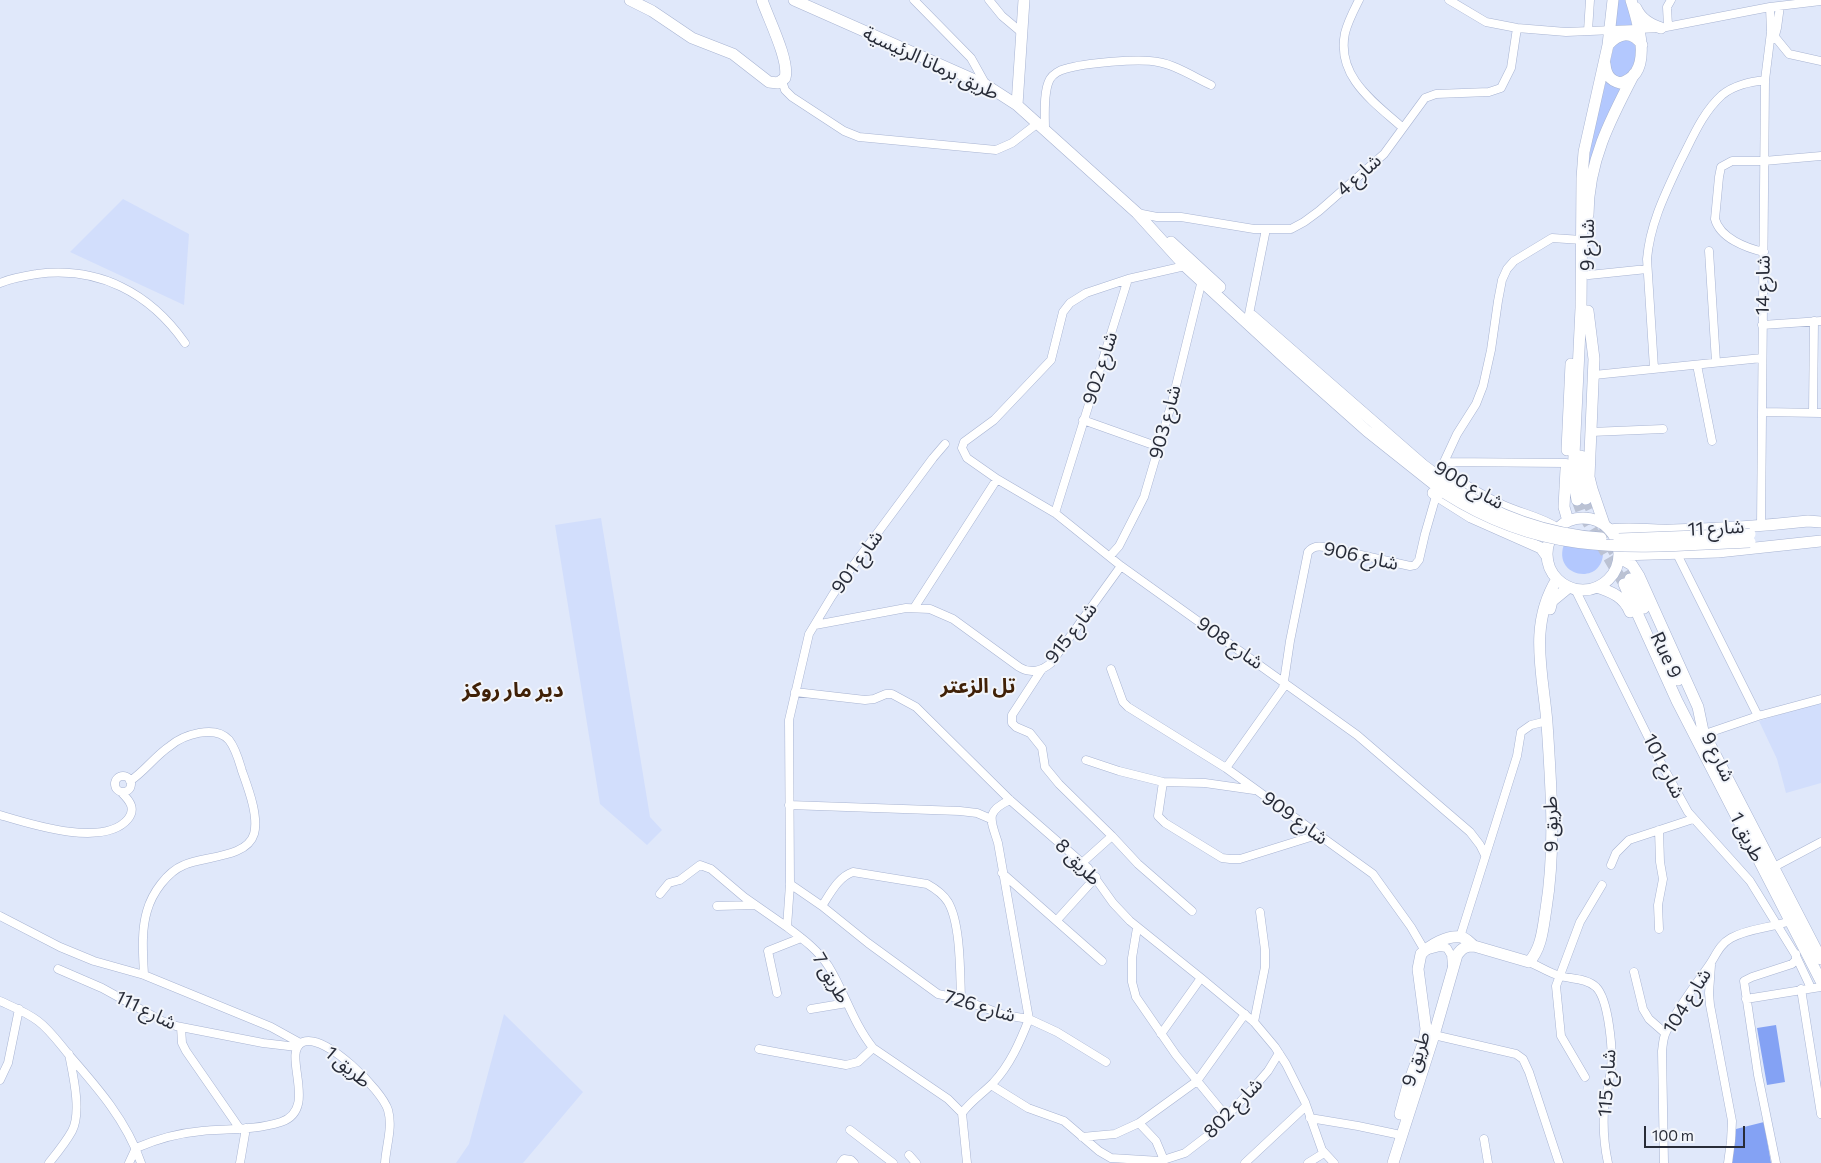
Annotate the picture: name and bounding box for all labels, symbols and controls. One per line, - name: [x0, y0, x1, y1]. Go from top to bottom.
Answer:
- street label: طريق برمانا الرئيسية: [859, 22, 1003, 104]
- street label: شارع 4: [1332, 149, 1386, 201]
- street label: شارع 9: [1577, 219, 1599, 271]
- street label: شارع 14: [1751, 255, 1775, 315]
- street label: شارع 902: [1078, 329, 1122, 407]
- street label: شارع 903: [1144, 383, 1186, 461]
- street label: شارع 900: [1430, 456, 1508, 514]
- street label: شارع 11: [1687, 515, 1745, 541]
- street label: شارع 901: [826, 526, 888, 598]
- street label: شارع 906: [1321, 537, 1401, 575]
- street label: شارع 915: [1040, 598, 1102, 668]
- street label: شارع 908: [1192, 612, 1268, 674]
- street label: Rue 9: [1645, 628, 1687, 682]
- district label: تل الزعتر: [940, 674, 1016, 698]
- district label: دير مار روكز: [462, 677, 564, 703]
- street label: شارع 9: [1696, 729, 1740, 785]
- street label: شارع 101: [1638, 730, 1690, 802]
- street label: شارع 909: [1258, 786, 1332, 850]
- street label: طريق 9: [1539, 796, 1563, 852]
- street label: طريق 1: [1725, 808, 1769, 866]
- street label: طريق 8: [1050, 834, 1106, 890]
- street label: 7 طريق: [807, 949, 855, 1007]
- street label: شارع 104: [1658, 964, 1716, 1038]
- street label: شارع 111: [112, 985, 180, 1035]
- street label: شارع 726: [942, 985, 1018, 1027]
- street label: 9 طريق: [1397, 1029, 1435, 1089]
- street label: طريق 1: [321, 1041, 375, 1093]
- street label: شارع 115: [1593, 1048, 1621, 1118]
- street label: شارع 802: [1199, 1073, 1267, 1143]
- scale bar: [1646, 1116, 1747, 1148]
- text: 100 m: [1652, 1126, 1694, 1144]

